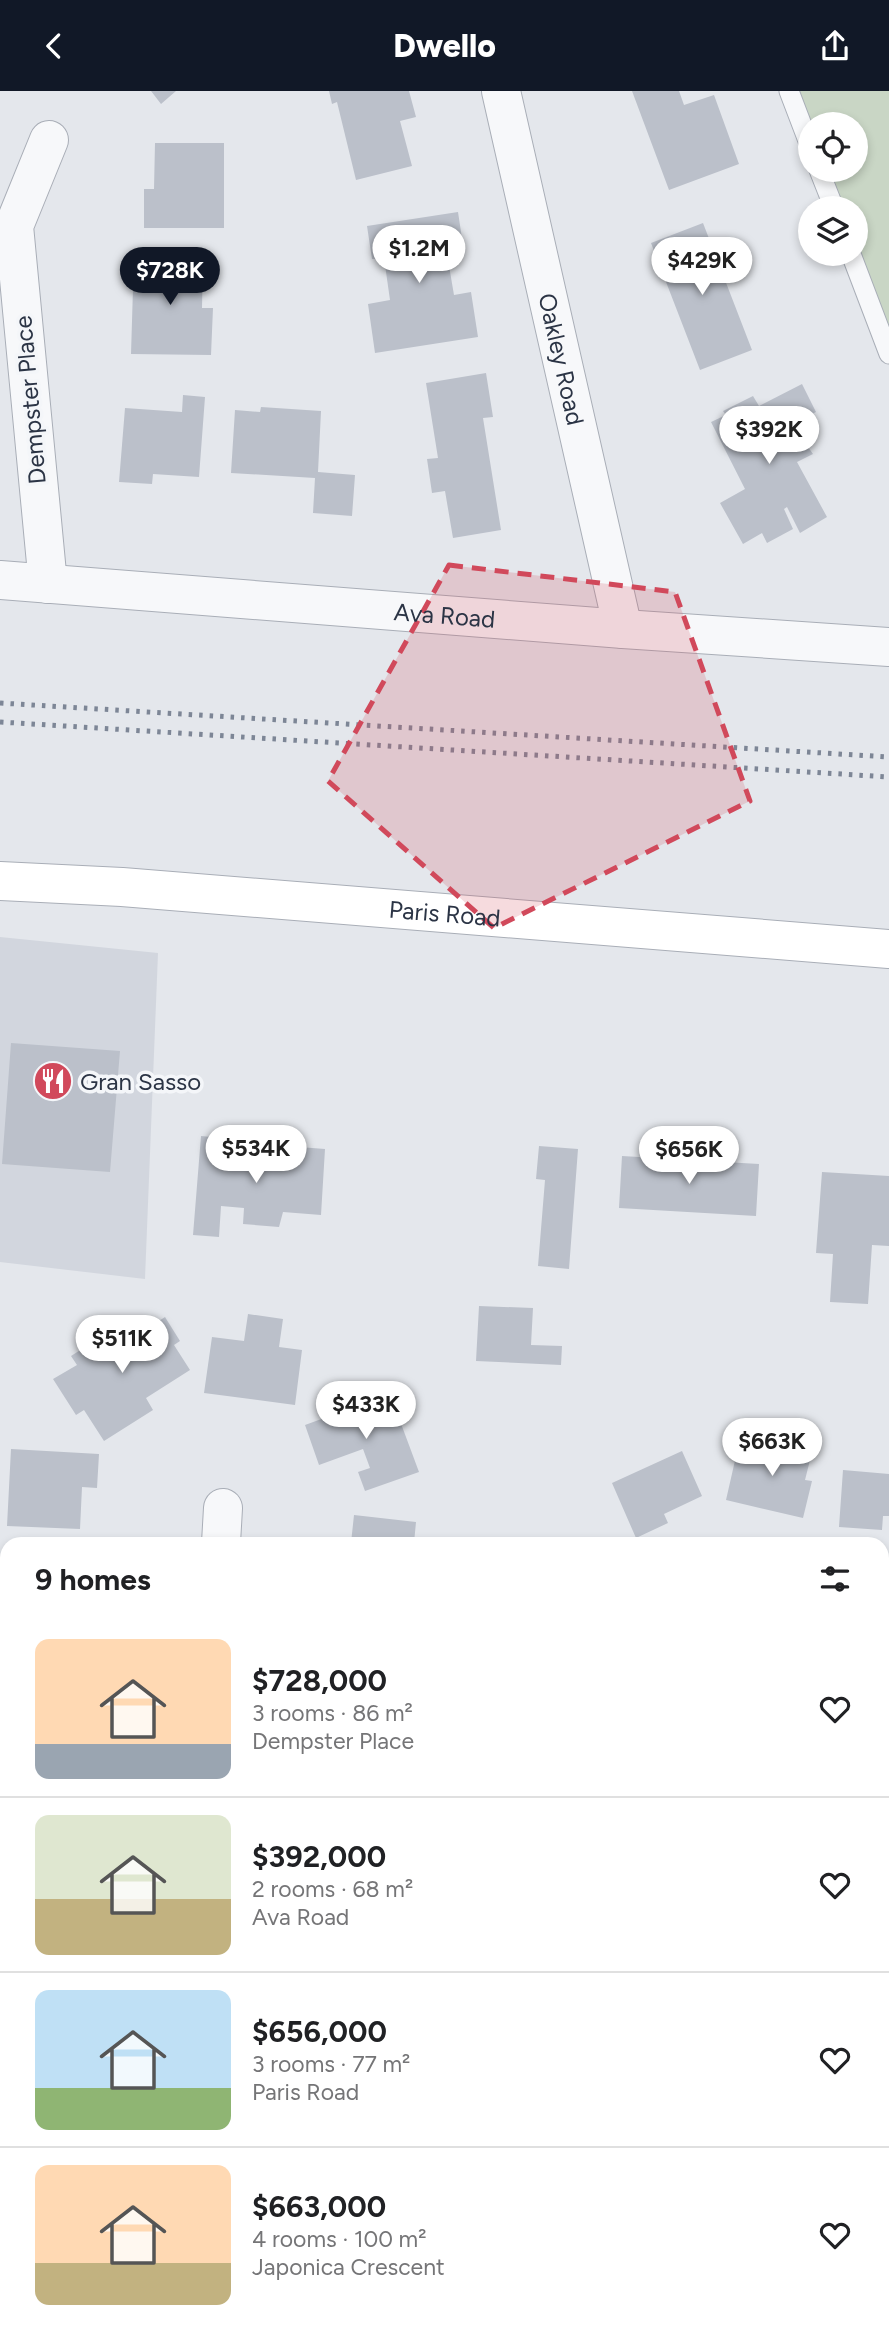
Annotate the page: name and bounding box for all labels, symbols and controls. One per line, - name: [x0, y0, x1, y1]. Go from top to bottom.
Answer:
- icon: back: [35, 27, 73, 65]
- text: Dwello: [393, 27, 496, 65]
- icon: share: [816, 27, 854, 65]
- map controls: [798, 112, 868, 266]
- button: locate: [798, 112, 868, 182]
- button: layers: [798, 196, 868, 266]
- pin: $1.2M: [370, 225, 468, 285]
- text: $1.2M: [388, 234, 450, 262]
- pin: $429K: [653, 237, 751, 297]
- text: $429K: [667, 246, 737, 274]
- pin: $728K: [121, 247, 219, 307]
- text: $728K: [136, 256, 204, 284]
- street label: Oakley Road: [533, 290, 591, 428]
- street label: Dempster Place: [8, 315, 52, 485]
- pin: $392K: [720, 407, 818, 466]
- text: $392K: [735, 415, 803, 443]
- street label: Ava Road: [393, 597, 496, 633]
- street label: Paris Road: [388, 894, 502, 932]
- restaurant icon: Gran Sasso: [32, 1060, 74, 1102]
- place label: Gran Sasso: [80, 1067, 201, 1096]
- pin: $534K: [207, 1125, 305, 1185]
- pin: $656K: [640, 1127, 738, 1186]
- text: $534K: [222, 1134, 290, 1162]
- text: $656K: [655, 1135, 723, 1163]
- pin: $511K: [73, 1315, 171, 1375]
- text: $511K: [92, 1324, 152, 1352]
- pin: $433K: [317, 1381, 415, 1441]
- text: $433K: [332, 1390, 400, 1418]
- pin: $663K: [723, 1419, 821, 1478]
- text: $663K: [738, 1427, 806, 1455]
- icon: filters: [816, 1560, 854, 1598]
- text: 9 homes: [35, 1561, 151, 1598]
- text: $728,000: [252, 1662, 387, 1699]
- icon: home: [91, 1667, 175, 1751]
- icon: heart: [816, 1690, 854, 1728]
- text: 3 rooms · 86 m²: [252, 1699, 413, 1727]
- text: Dempster Place: [252, 1727, 414, 1755]
- text: $392,000: [252, 1838, 386, 1875]
- icon: home: [91, 1843, 175, 1927]
- icon: heart: [816, 1866, 854, 1904]
- text: 2 rooms · 68 m²: [252, 1875, 413, 1903]
- text: Ava Road: [252, 1903, 349, 1931]
- text: $656,000: [252, 2013, 387, 2050]
- icon: home: [91, 2018, 175, 2102]
- icon: heart: [816, 2041, 854, 2079]
- text: 3 rooms · 77 m²: [252, 2050, 410, 2078]
- text: Paris Road: [252, 2078, 359, 2106]
- text: $663,000: [252, 2188, 386, 2225]
- icon: home: [91, 2193, 175, 2277]
- icon: heart: [816, 2216, 854, 2254]
- text: 4 rooms · 100 m²: [252, 2225, 426, 2253]
- text: Japonica Crescent: [252, 2253, 445, 2281]

